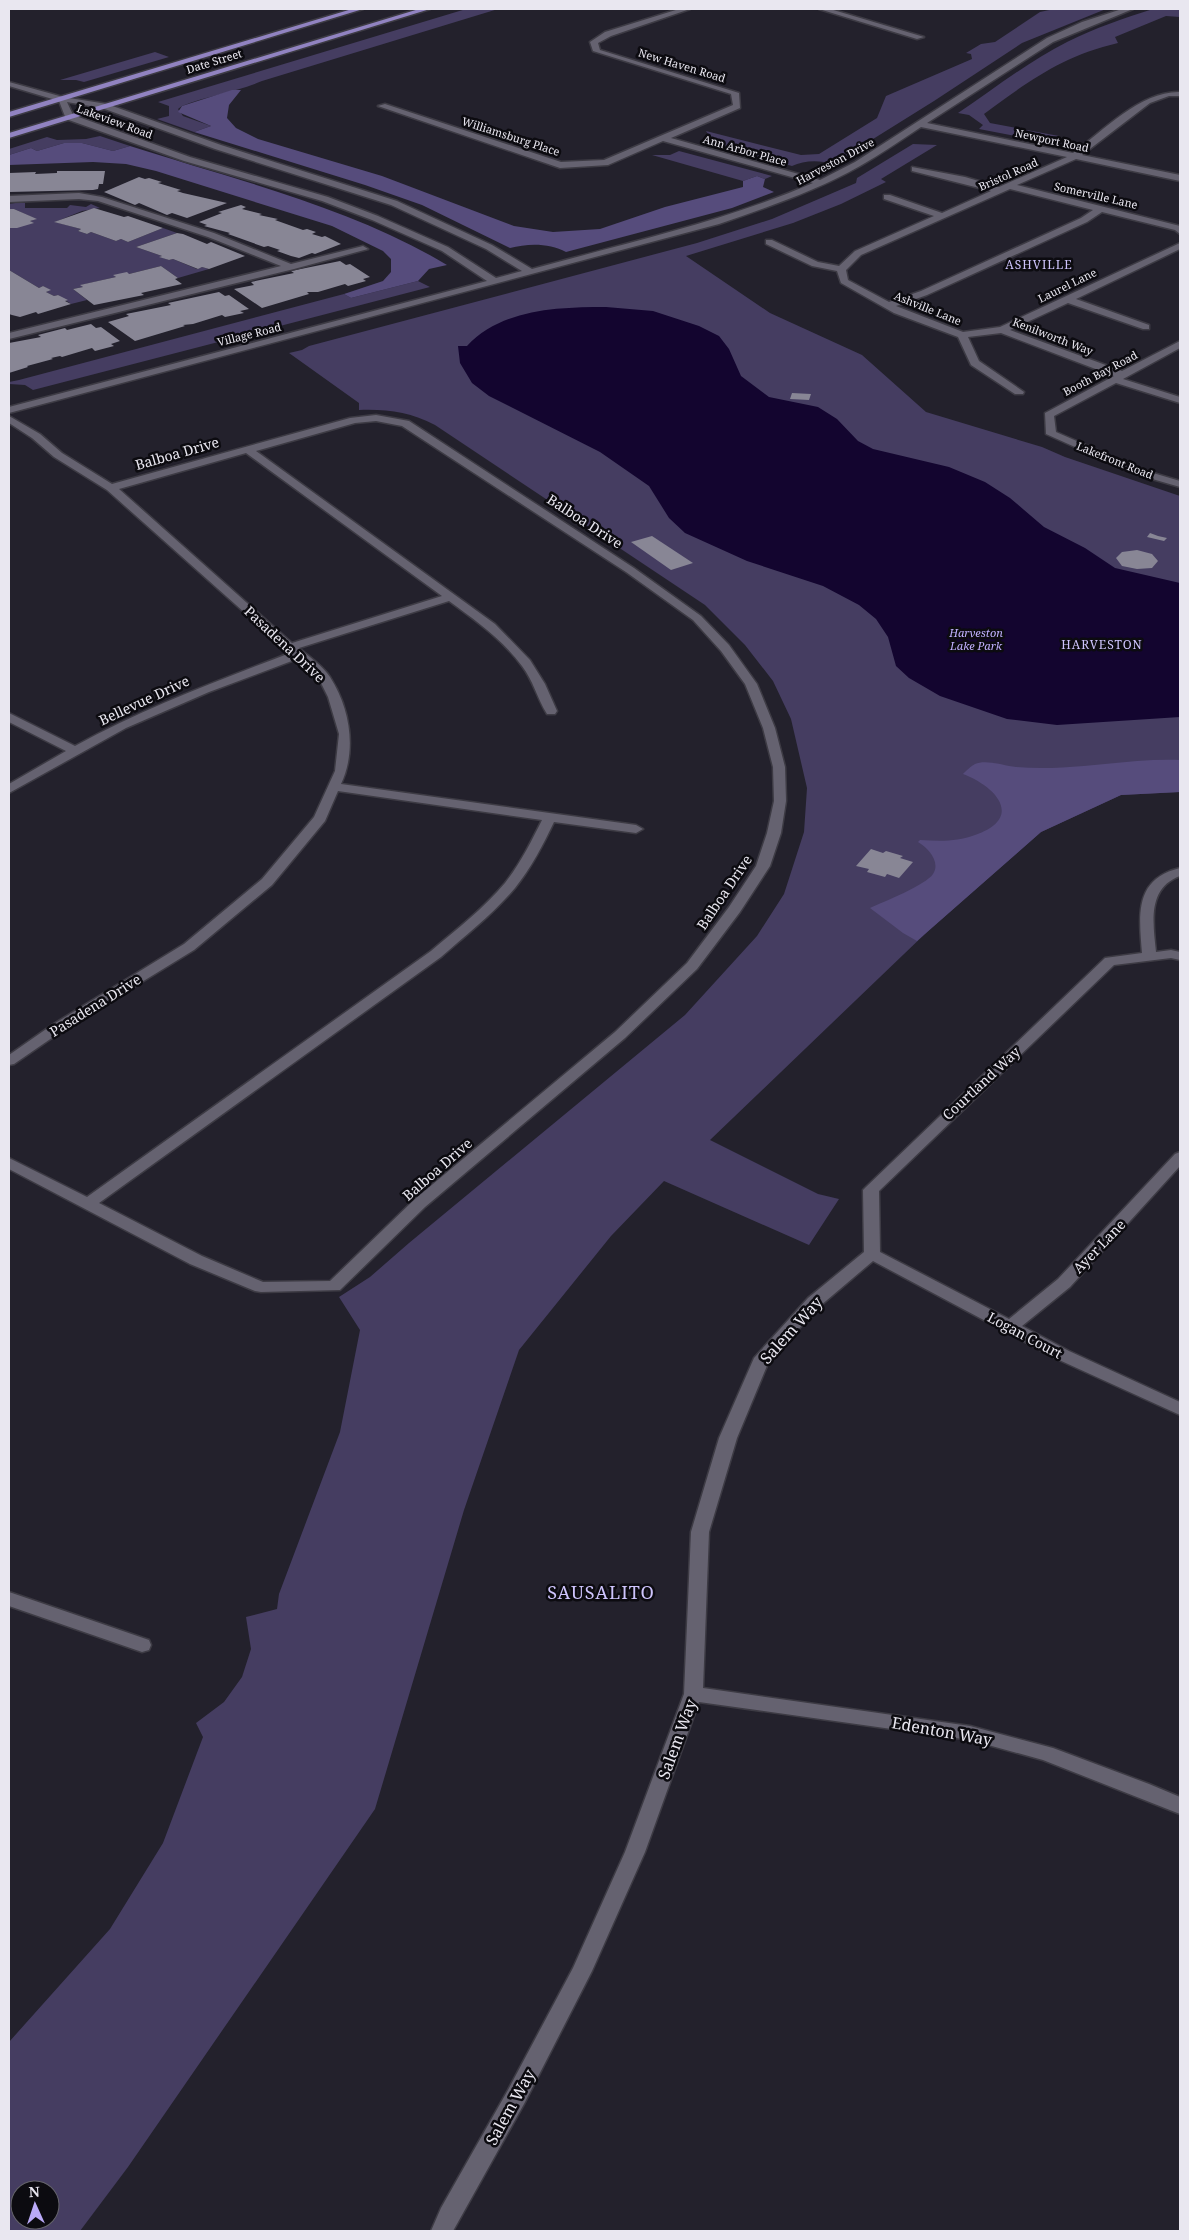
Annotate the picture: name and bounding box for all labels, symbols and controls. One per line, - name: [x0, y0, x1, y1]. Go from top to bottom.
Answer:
- street label: Date Street: [184, 45, 244, 77]
- street label: New Haven Road: [637, 45, 728, 85]
- street label: Lakeview Road: [75, 100, 155, 142]
- street label: Williamsburg Place: [460, 113, 562, 159]
- street label: Newport Road: [1014, 125, 1091, 155]
- street label: Ann Arbor Place: [701, 131, 789, 169]
- street label: Harveston Drive: [793, 134, 877, 188]
- street label: Bristol Road: [976, 154, 1040, 194]
- street label: Somerville Lane: [1053, 178, 1139, 212]
- district label: ASHVILLE: [1005, 256, 1073, 273]
- street label: Laurel Lane: [1035, 264, 1099, 306]
- street label: Ashville Lane: [892, 288, 964, 328]
- street label: Kenilworth Way: [1011, 314, 1096, 359]
- street label: Village Road: [216, 319, 283, 349]
- street label: Booth Bay Road: [1060, 347, 1140, 399]
- street label: Balboa Drive: [133, 432, 221, 474]
- street label: Lakefront Road: [1075, 438, 1156, 482]
- street label: Balboa Drive: [544, 489, 626, 553]
- street label: Pasadena Drive: [240, 602, 330, 686]
- park label: Harveston Lake Park: [948, 625, 1003, 653]
- district label: HARVESTON: [1061, 636, 1143, 653]
- street label: Bellevue Drive: [96, 671, 192, 729]
- street label: Balboa Drive: [692, 851, 756, 933]
- street label: Pasadena Drive: [46, 969, 144, 1041]
- street label: Courtland Way: [938, 1042, 1024, 1124]
- street label: Balboa Drive: [398, 1133, 476, 1205]
- street label: Ayer Lane: [1069, 1215, 1129, 1277]
- street label: Salem Way: [755, 1291, 828, 1369]
- street label: Logan Court: [984, 1307, 1066, 1363]
- district label: SAUSALITO: [547, 1580, 655, 1604]
- street label: Salem Way: [652, 1695, 702, 1782]
- street label: Edenton Way: [890, 1711, 995, 1751]
- street label: Salem Way: [480, 2064, 540, 2149]
- north arrow: [10, 2180, 60, 2230]
- text: N: [28, 2182, 40, 2201]

